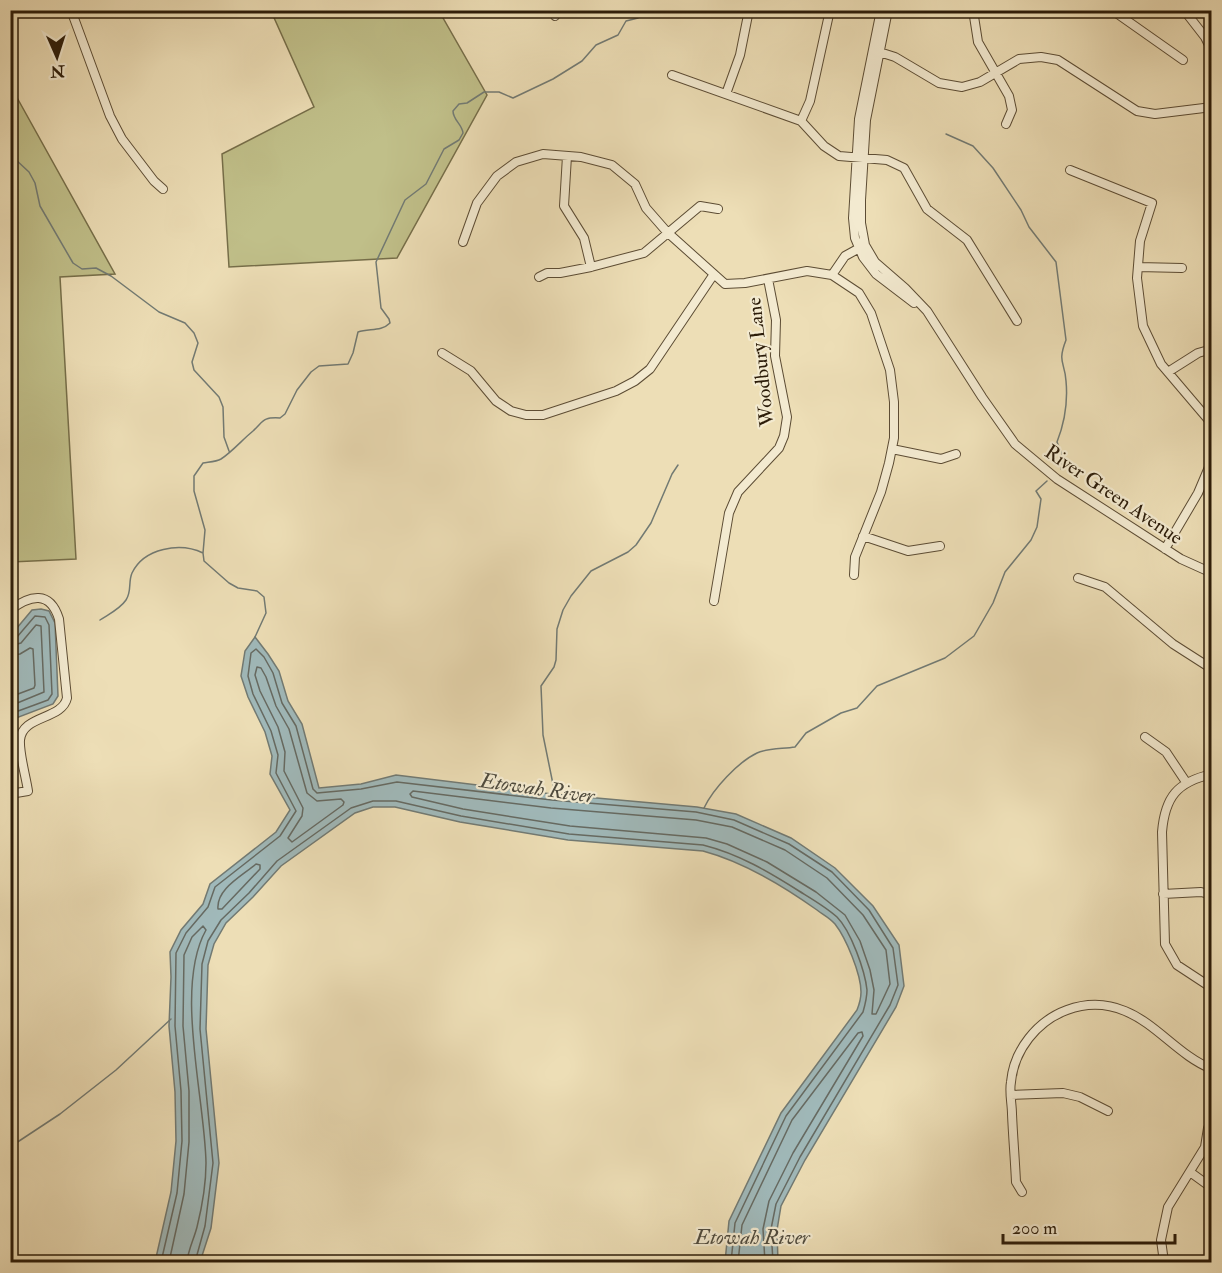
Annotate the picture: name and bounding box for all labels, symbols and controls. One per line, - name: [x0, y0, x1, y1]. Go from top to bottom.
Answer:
- north arrow: [27, 27, 87, 87]
- text: N: [49, 61, 66, 81]
- street label: Woodbury Lane: [741, 296, 780, 429]
- street label: River Green Avenue: [1040, 439, 1188, 550]
- water label: Etowah River: [476, 767, 597, 810]
- scale bar: [1003, 1207, 1176, 1245]
- text: 200 m: [1012, 1217, 1057, 1240]
- water label: Etowah River: [692, 1224, 811, 1251]

